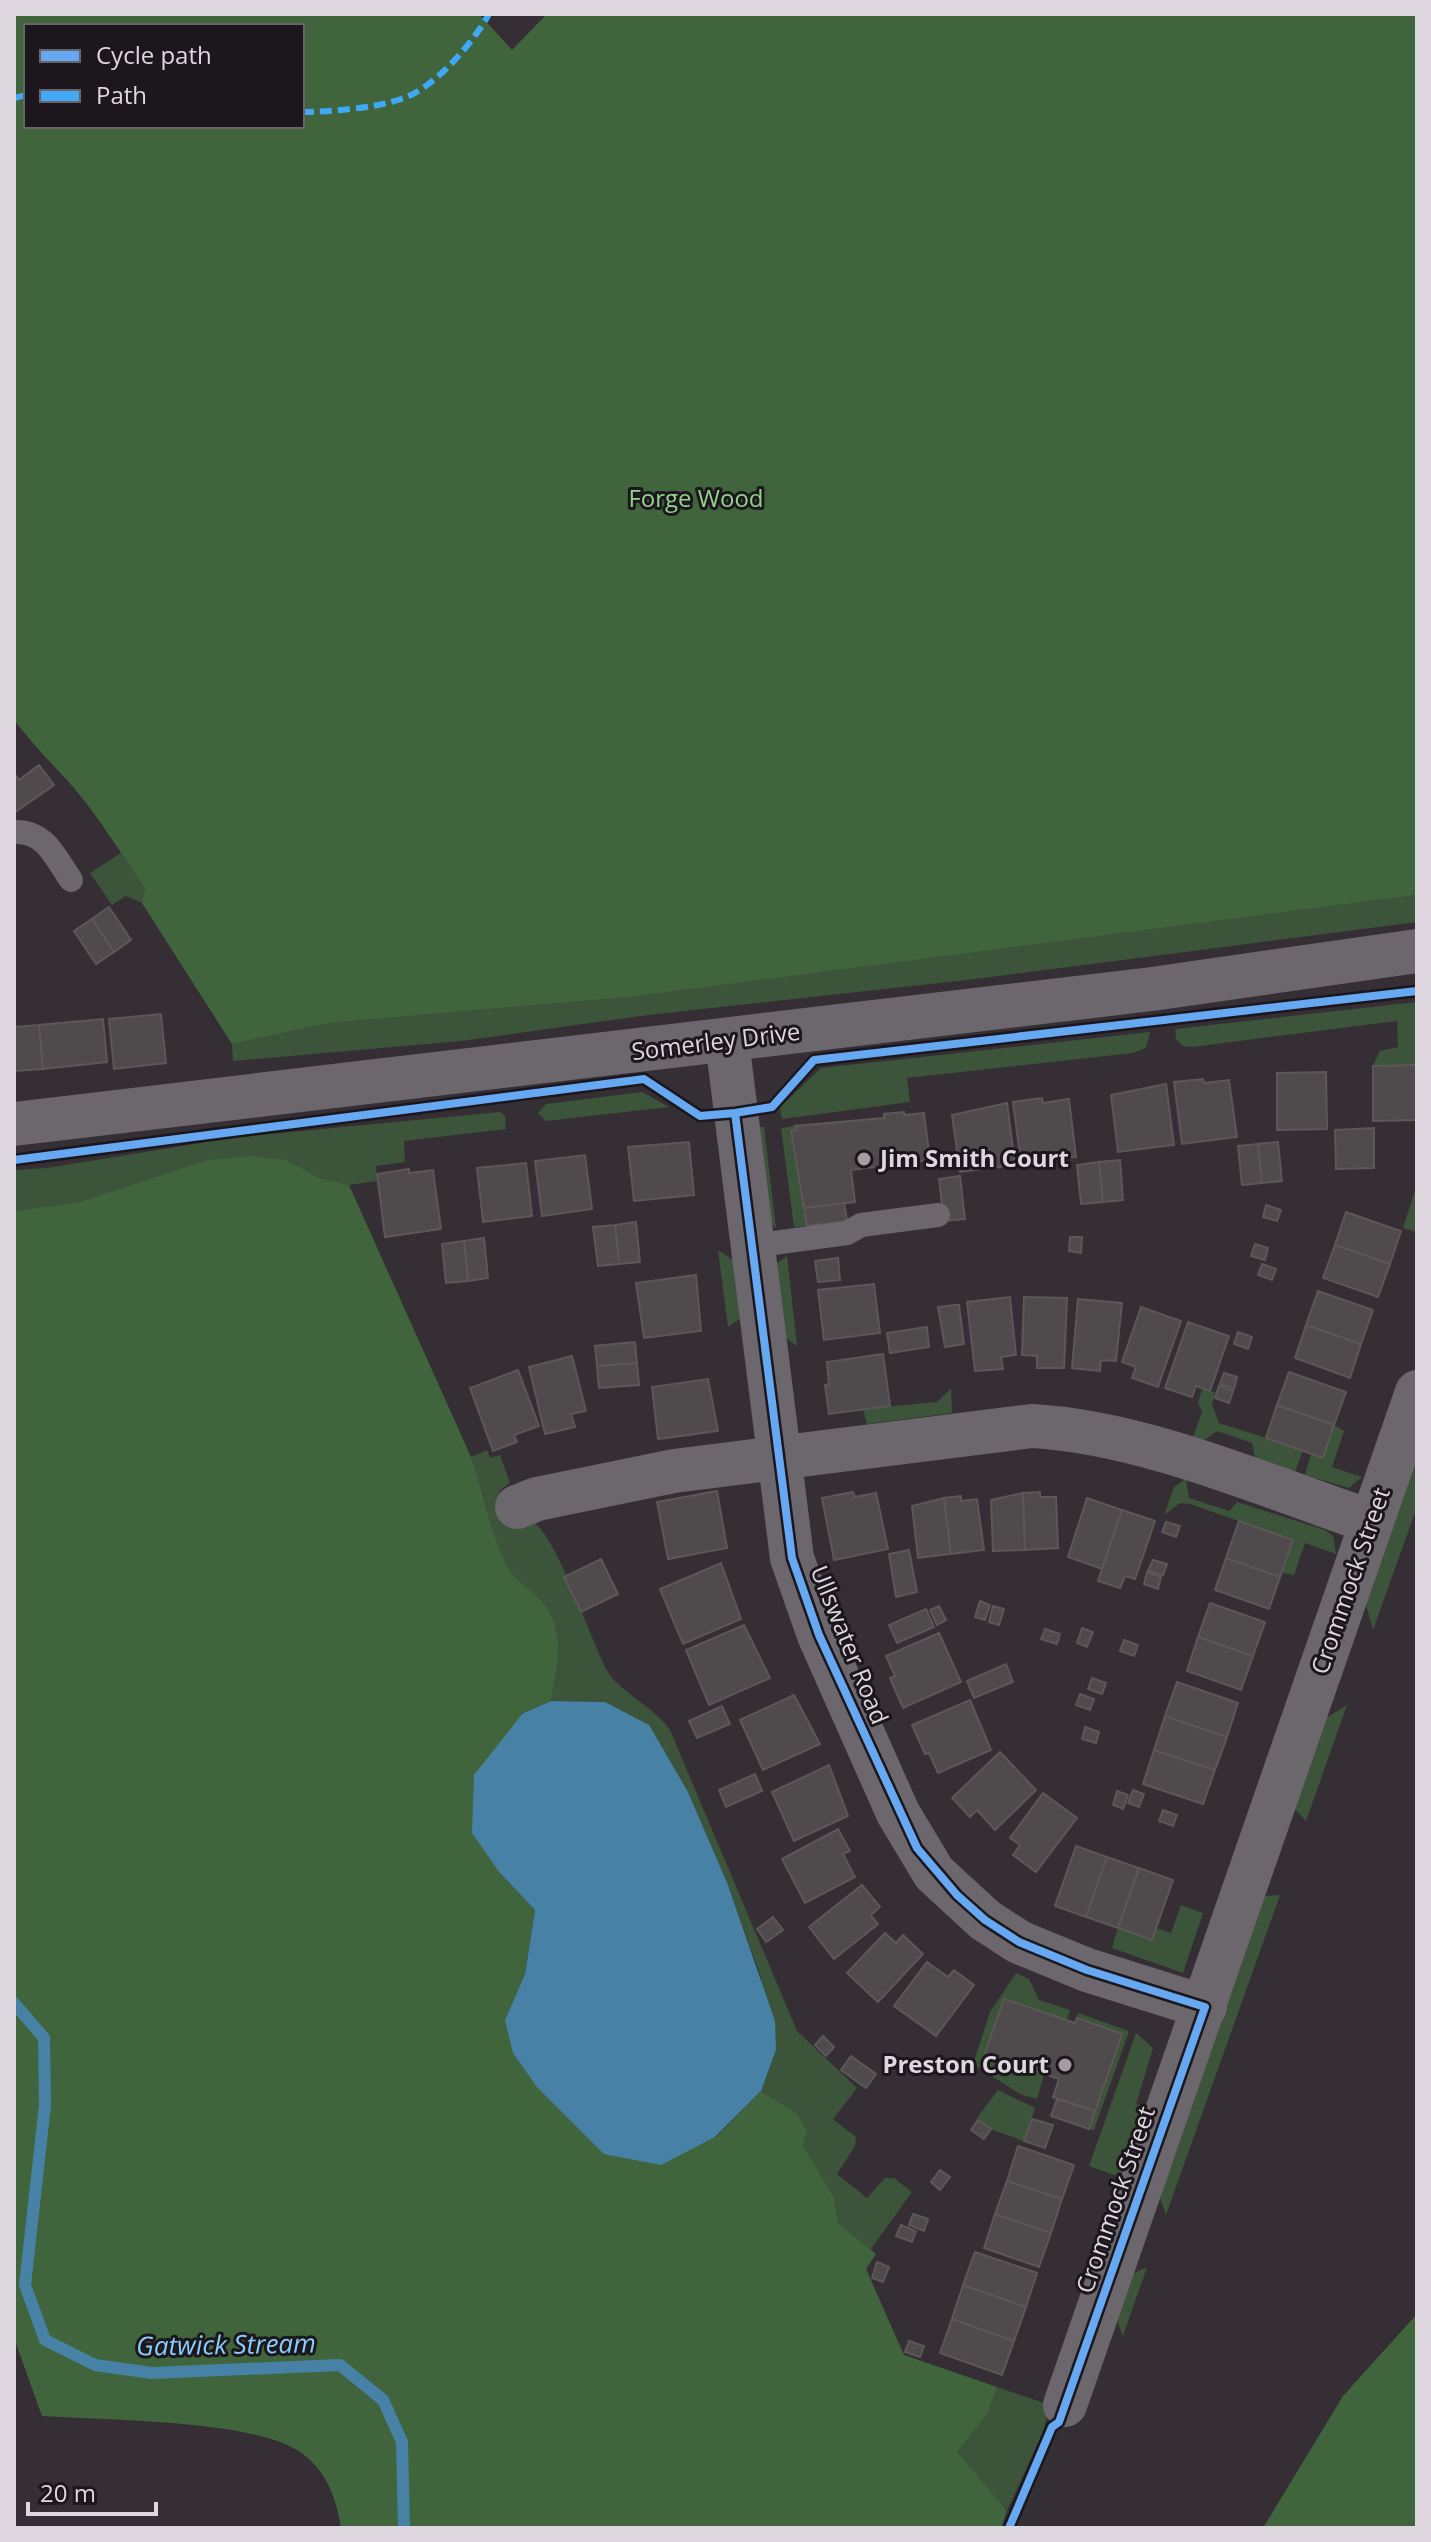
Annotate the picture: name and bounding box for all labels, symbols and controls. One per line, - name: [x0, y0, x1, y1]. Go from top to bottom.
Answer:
- legend: [24, 24, 304, 128]
- text: Cycle path: [96, 38, 212, 71]
- text: Path: [96, 78, 147, 111]
- park label: Forge Wood: [628, 481, 764, 514]
- street label: Somerley Drive: [630, 1014, 802, 1067]
- place label: Jim Smith Court: [878, 1141, 1069, 1174]
- marker: Jim Smith Court: [855, 1150, 873, 1168]
- street label: Crommock Street: [1302, 1483, 1397, 1678]
- street label: Ullswater Road: [804, 1560, 897, 1729]
- place label: Preston Court: [882, 2047, 1049, 2080]
- marker: Preston Court: [1056, 2056, 1074, 2074]
- street label: Crommock Street: [1067, 2102, 1162, 2297]
- water label: Gatwick Stream: [136, 2324, 316, 2364]
- scale bar: [28, 2466, 156, 2516]
- text: 20 m: [40, 2476, 96, 2509]

